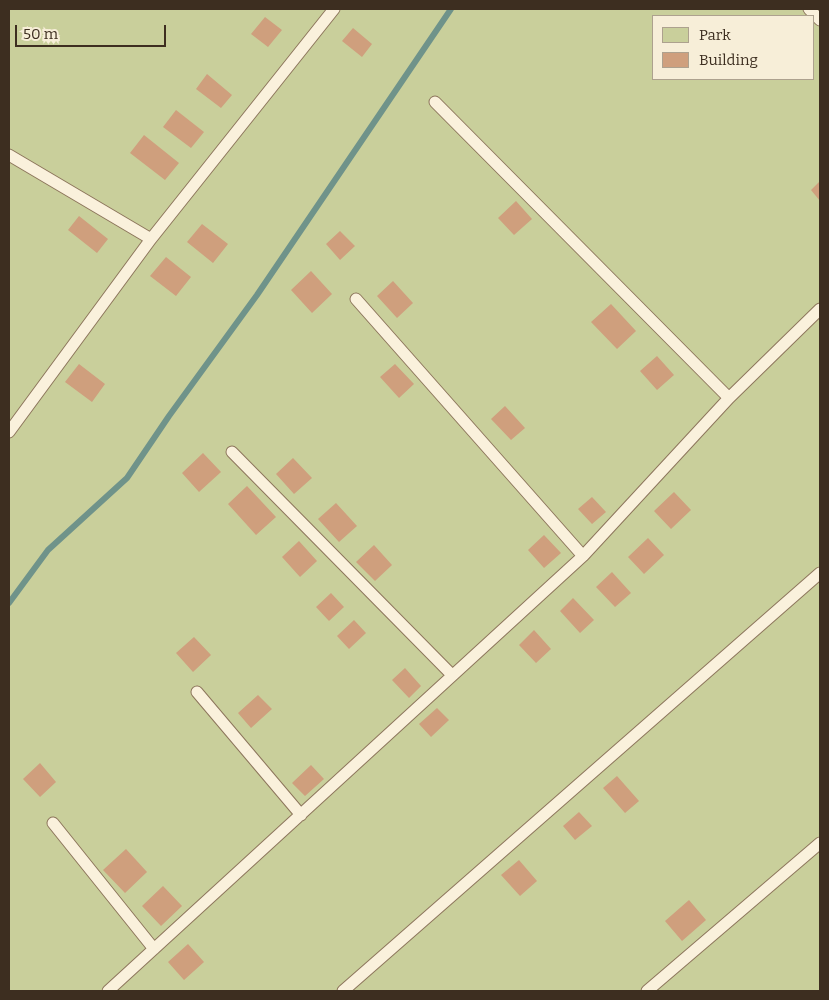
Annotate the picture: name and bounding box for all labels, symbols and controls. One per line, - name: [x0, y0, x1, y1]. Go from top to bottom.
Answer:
- scale bar: [18, 15, 169, 47]
- legend: [652, 15, 814, 80]
- text: 50 m: [23, 25, 58, 43]
- text: Park: [699, 26, 731, 44]
- text: Building: [699, 51, 758, 69]

